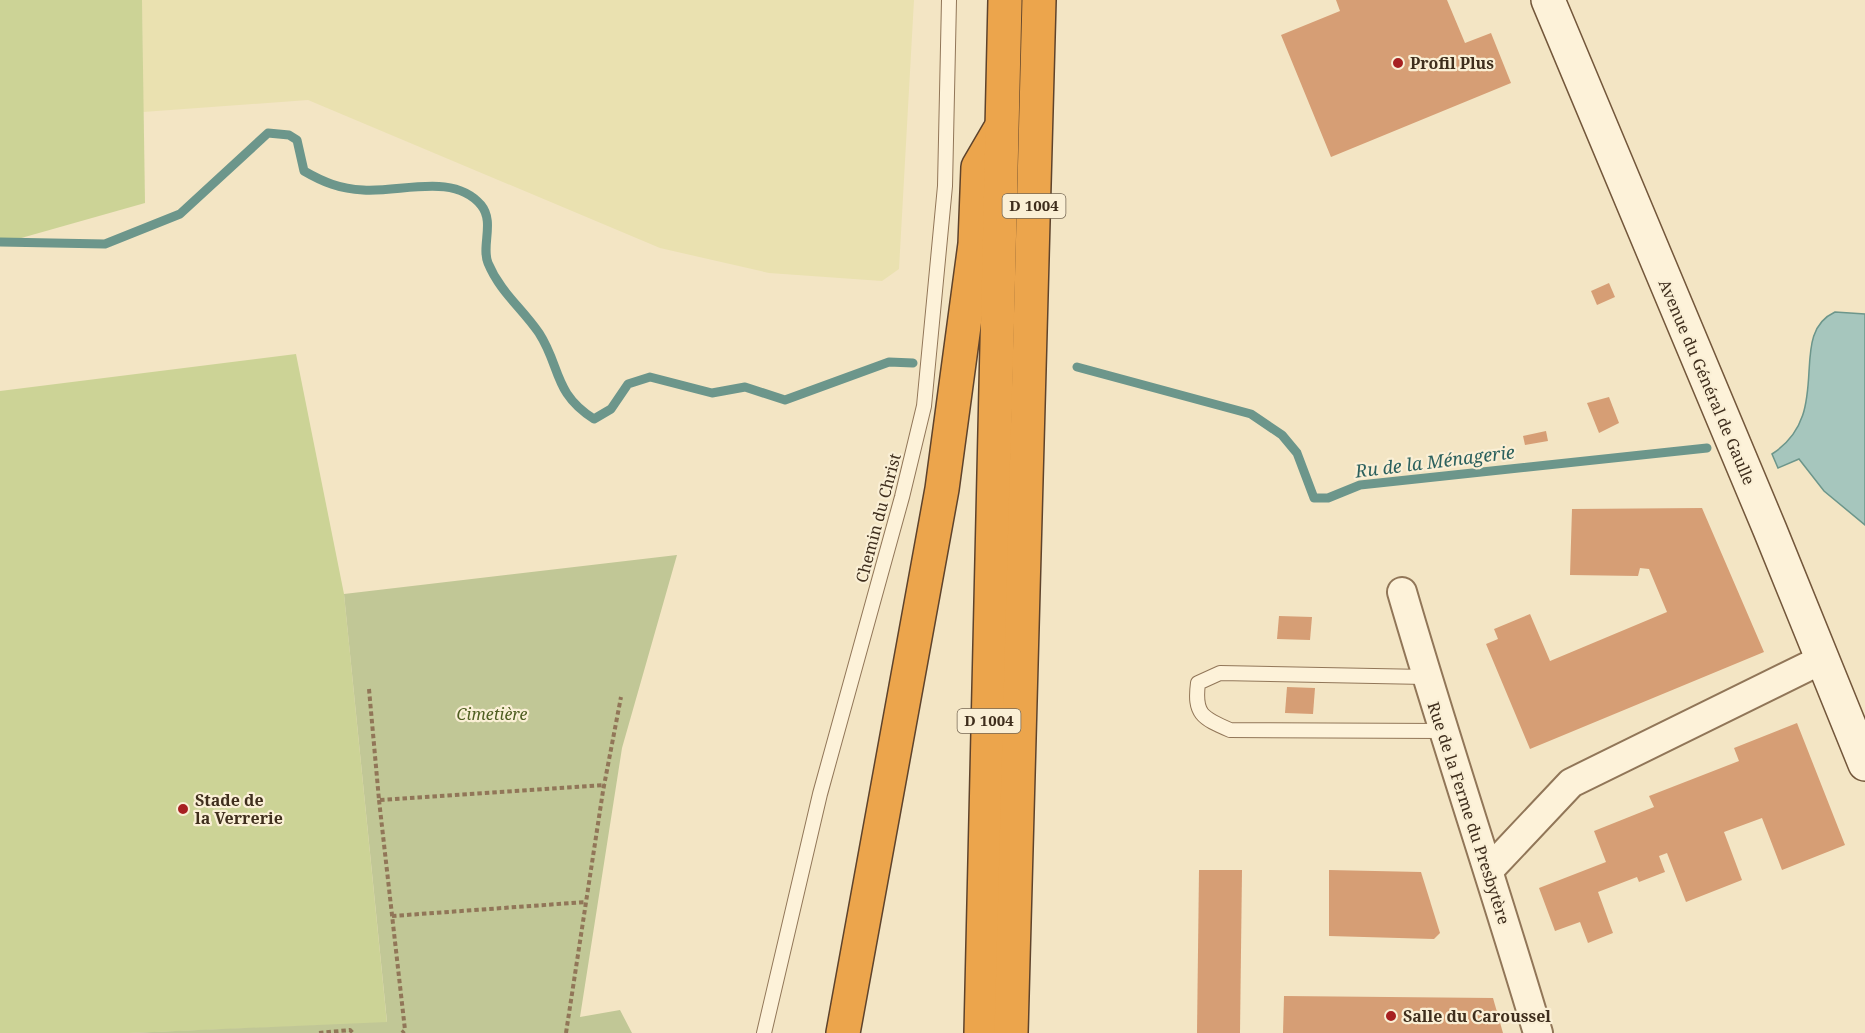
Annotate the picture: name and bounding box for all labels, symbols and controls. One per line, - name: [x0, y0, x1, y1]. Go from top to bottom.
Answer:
- place label: Profil Plus: [1410, 52, 1494, 74]
- marker: Profil Plus: [1391, 56, 1405, 70]
- road number: D 1004: [1002, 194, 1066, 218]
- street label: Avenue du Général de Gaulle: [1654, 276, 1760, 488]
- water label: Ru de la Ménagerie: [1353, 439, 1516, 483]
- street label: Chemin du Christ: [850, 451, 906, 585]
- street label: Rue de la Ferme du Presbytère: [1423, 699, 1515, 927]
- park label: Cimetière: [457, 703, 528, 725]
- road number: D 1004: [958, 709, 1020, 733]
- place label: Stade de la Verrerie: [195, 789, 283, 829]
- marker: Stade de la Verrerie: [176, 802, 190, 816]
- place label: Salle du Caroussel: [1403, 1005, 1551, 1027]
- marker: Salle du Caroussel: [1384, 1009, 1398, 1023]

